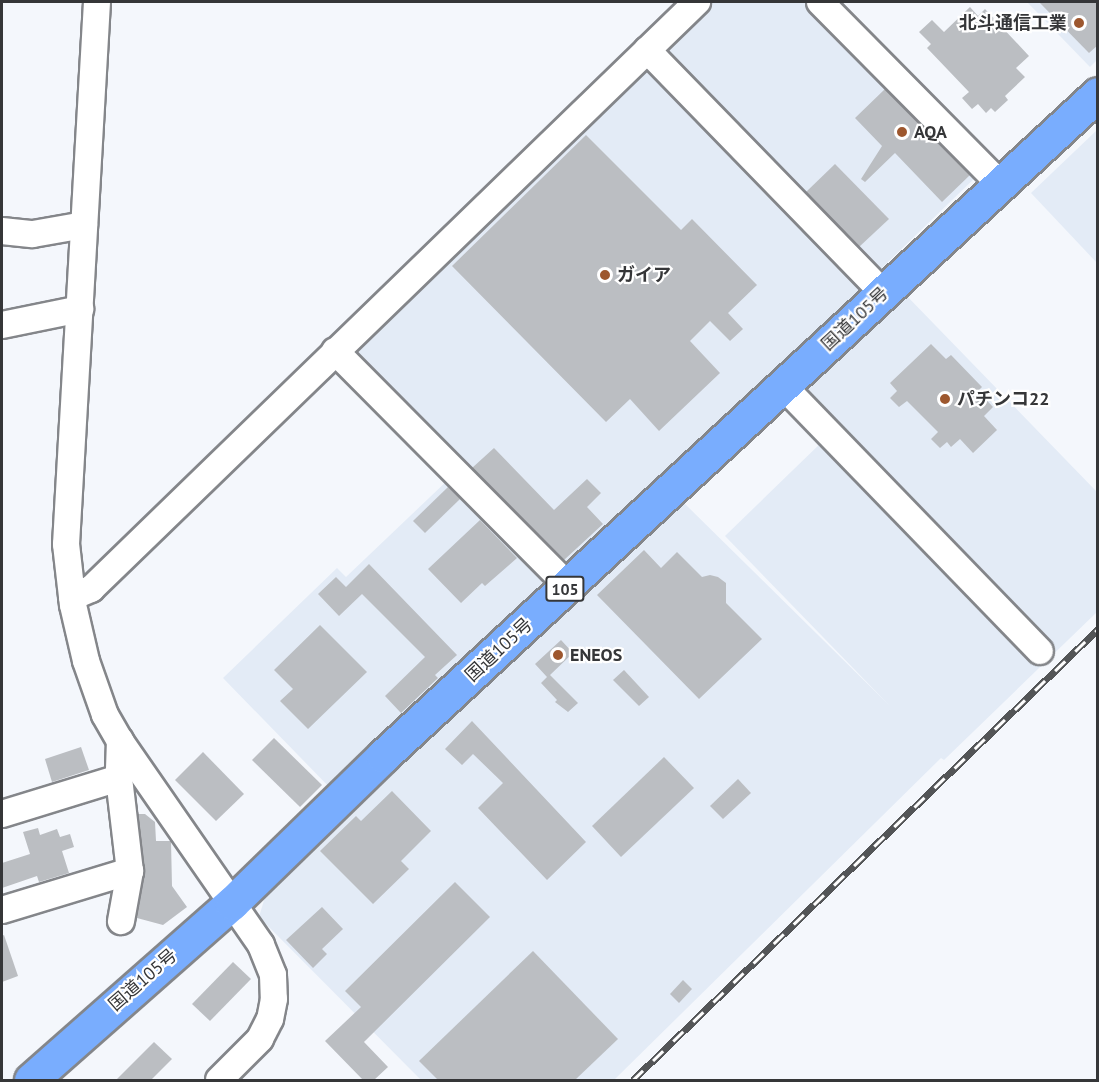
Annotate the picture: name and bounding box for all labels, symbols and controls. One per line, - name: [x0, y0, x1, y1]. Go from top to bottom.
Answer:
- place label: 北斗通信工業: [959, 12, 1067, 34]
- marker: 北斗通信工業: [1072, 16, 1086, 30]
- place label: AQA: [914, 121, 947, 143]
- marker: AQA: [895, 125, 909, 139]
- place label: ガイア: [617, 264, 671, 286]
- marker: ガイア: [598, 268, 612, 282]
- street label: 国道105号: [817, 283, 893, 355]
- place label: パチンコ22: [957, 388, 1049, 410]
- marker: パチンコ22: [938, 392, 952, 406]
- road number: 105: [544, 576, 586, 602]
- street label: 国道105号: [461, 614, 537, 686]
- place label: ENEOS: [570, 644, 622, 666]
- marker: ENEOS: [551, 648, 565, 662]
- street label: 国道105号: [104, 944, 182, 1016]

